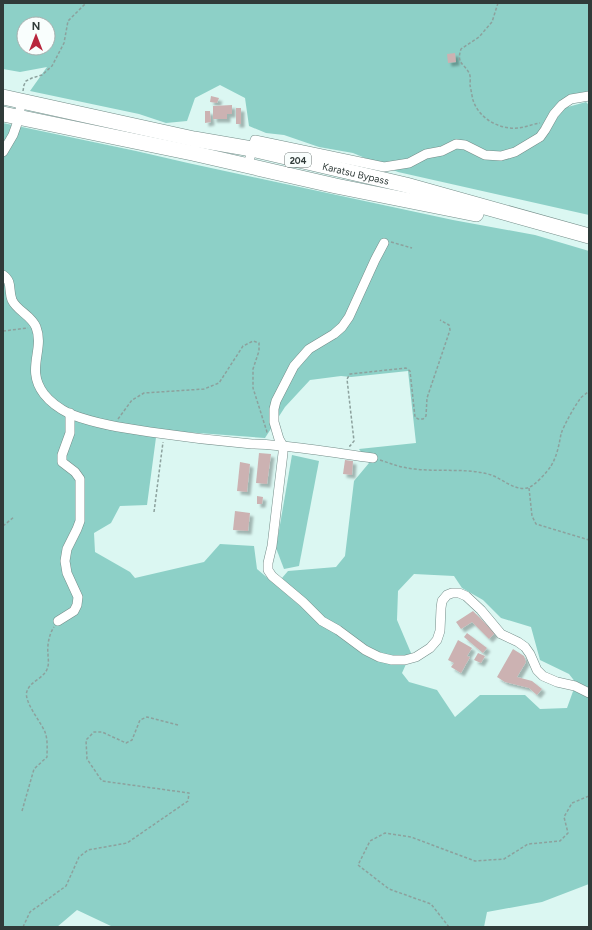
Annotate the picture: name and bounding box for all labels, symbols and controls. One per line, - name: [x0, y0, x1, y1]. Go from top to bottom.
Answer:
- north arrow: [16, 16, 56, 56]
- text: N: [32, 20, 40, 33]
- road number: 204: [285, 153, 311, 167]
- street label: Karatsu Bypass: [321, 159, 391, 187]

